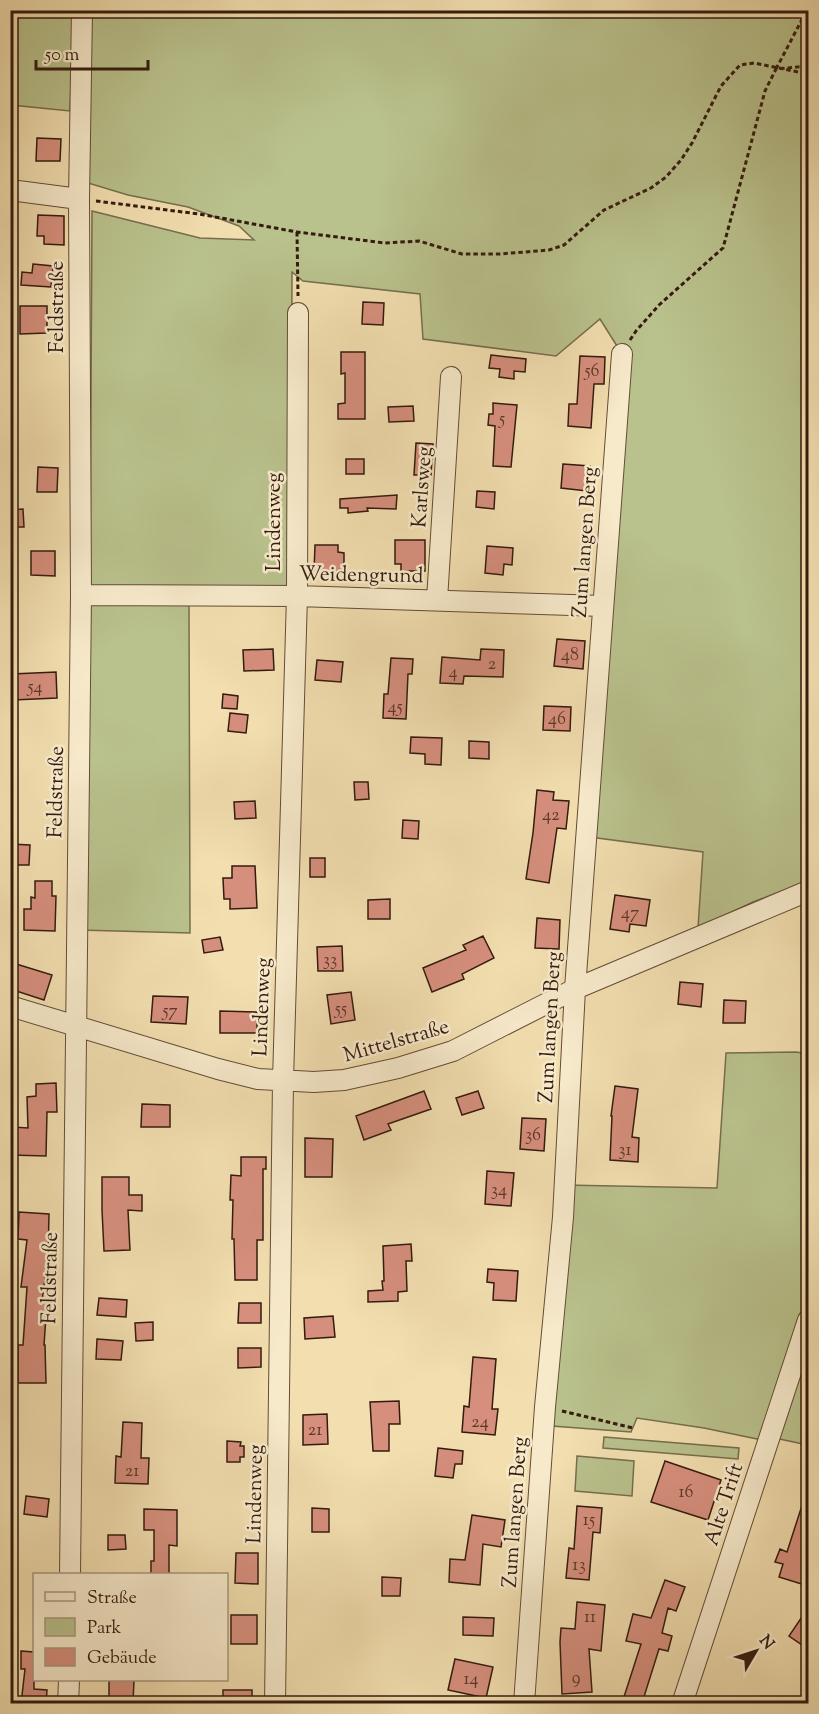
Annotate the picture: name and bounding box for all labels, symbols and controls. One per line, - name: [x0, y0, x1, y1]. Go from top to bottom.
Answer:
- scale bar: [36, 33, 148, 71]
- text: 50 m: [44, 43, 80, 69]
- street label: Feldstraße: [43, 261, 73, 353]
- house number: 56: [583, 359, 600, 385]
- house number: 5: [498, 407, 505, 433]
- street label: Karlsweg: [405, 445, 441, 529]
- street label: Zum langen Berg: [566, 466, 606, 619]
- street label: Lindenweg: [260, 472, 290, 572]
- street label: Weidengrund: [298, 560, 424, 592]
- house number: 48: [561, 643, 579, 669]
- house number: 2: [488, 652, 497, 678]
- house number: 4: [448, 660, 458, 686]
- house number: 54: [26, 675, 43, 701]
- house number: 45: [387, 695, 403, 721]
- house number: 46: [548, 707, 566, 733]
- street label: Feldstraße: [41, 746, 73, 838]
- house number: 42: [542, 803, 560, 829]
- house number: 47: [621, 901, 639, 927]
- house number: 33: [323, 948, 337, 974]
- street label: Zum langen Berg: [532, 951, 570, 1104]
- street label: Lindenweg: [246, 957, 280, 1057]
- house number: 55: [334, 997, 347, 1023]
- house number: 57: [161, 999, 178, 1025]
- street label: Mittelstraße: [340, 1012, 453, 1071]
- house number: 36: [525, 1123, 541, 1149]
- house number: 31: [618, 1138, 632, 1164]
- house number: 34: [491, 1178, 507, 1204]
- street label: Feldstraße: [35, 1232, 67, 1324]
- house number: 24: [471, 1410, 489, 1436]
- house number: 21: [308, 1418, 322, 1444]
- street label: Zum langen Berg: [496, 1436, 536, 1589]
- street label: Lindenweg: [240, 1444, 272, 1544]
- house number: 21: [125, 1459, 139, 1485]
- street label: Alte Trift: [697, 1459, 752, 1550]
- house number: 16: [678, 1480, 694, 1506]
- house number: 15: [583, 1508, 595, 1534]
- house number: 13: [572, 1553, 586, 1579]
- legend: [33, 1573, 228, 1681]
- text: Straße: [87, 1586, 137, 1612]
- house number: 11: [584, 1605, 596, 1631]
- text: Park: [87, 1616, 122, 1642]
- north arrow: [726, 1621, 786, 1681]
- text: N: [753, 1631, 779, 1656]
- text: Gebäude: [87, 1646, 157, 1672]
- house number: 9: [572, 1666, 581, 1692]
- house number: 14: [463, 1667, 479, 1693]

